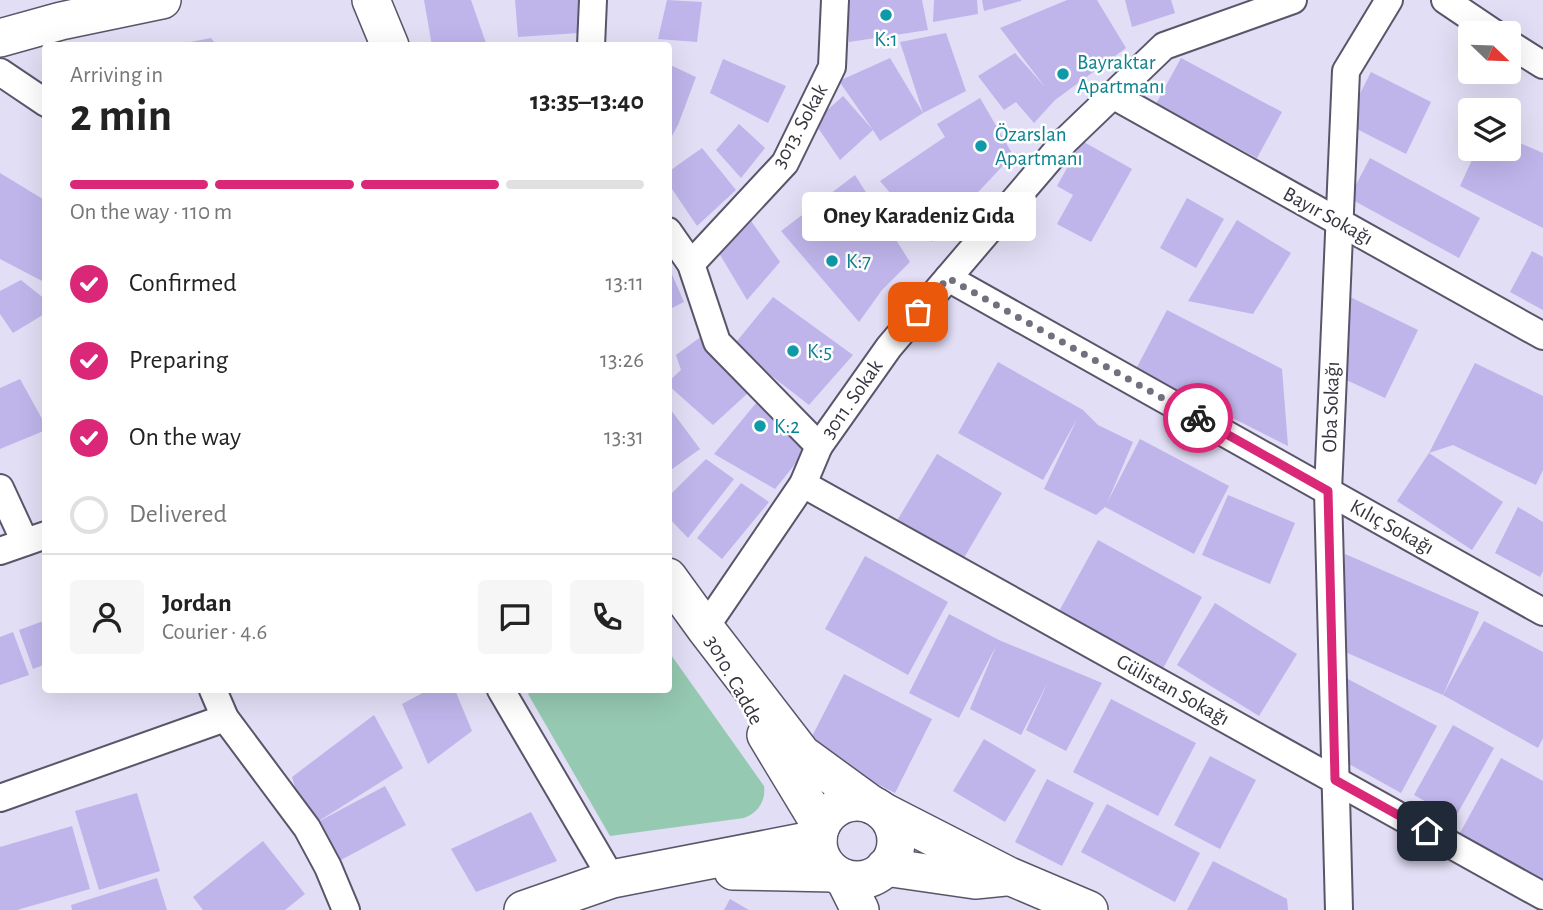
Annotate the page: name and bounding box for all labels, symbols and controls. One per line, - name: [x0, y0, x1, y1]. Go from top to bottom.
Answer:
- marker: K:1: [878, 7, 894, 23]
- north arrow: [1458, 21, 1521, 84]
- map controls: [1458, 21, 1521, 161]
- place label: K:1: [874, 29, 898, 50]
- place label: Bayraktar Apartmanı: [1077, 52, 1165, 97]
- text: Arriving in: [70, 64, 163, 87]
- marker: Bayraktar Apartmanı: [1055, 66, 1071, 82]
- street label: 3013. Sokak: [768, 80, 832, 171]
- text: 13:35–13:40: [530, 88, 644, 114]
- text: 2 min: [70, 93, 172, 139]
- button: layers: [1458, 98, 1521, 161]
- place label: Özarslan Apartmanı: [995, 123, 1083, 169]
- marker: Özarslan Apartmanı: [973, 138, 989, 154]
- street label: Bayır Sokağı: [1280, 183, 1376, 249]
- callout: Oney Karadeniz Gıda: [801, 193, 1035, 242]
- text: On the way · 110 m: [70, 201, 232, 224]
- text: Oney Karadeniz Gıda: [823, 205, 1015, 228]
- place label: K:7: [846, 251, 871, 272]
- marker: K:7: [824, 253, 840, 269]
- icon: check: [70, 265, 108, 303]
- text: Confirmed: [129, 270, 237, 296]
- text: 13:11: [606, 272, 644, 295]
- pin: [888, 282, 948, 342]
- icon: bag: [899, 293, 937, 331]
- place label: K:5: [807, 341, 832, 362]
- icon: check: [70, 342, 108, 380]
- marker: K:5: [785, 343, 801, 359]
- text: Preparing: [129, 347, 228, 373]
- text: 13:26: [600, 349, 644, 372]
- street label: 3011. Sokak: [817, 355, 887, 442]
- street label: Oba Sokağı: [1319, 361, 1343, 453]
- courier: [1163, 383, 1233, 453]
- icon: bike: [1179, 399, 1217, 437]
- place label: K:2: [774, 416, 800, 437]
- marker: K:2: [752, 418, 768, 434]
- icon: check: [70, 419, 108, 457]
- text: On the way: [129, 424, 241, 450]
- text: 13:31: [604, 426, 644, 449]
- street label: Kılıç Sokağı: [1347, 495, 1437, 559]
- text: Delivered: [129, 501, 227, 527]
- button: person: [70, 580, 144, 654]
- button: chat: [478, 580, 552, 654]
- button: phone: [570, 580, 644, 654]
- text: Jordan: [162, 590, 232, 616]
- text: Courier · 4.6: [162, 621, 267, 644]
- street label: 3010. Cadde: [701, 632, 767, 728]
- street label: Gülistan Sokağı: [1113, 650, 1233, 730]
- pin: [1397, 801, 1457, 861]
- icon: home: [1408, 812, 1446, 850]

